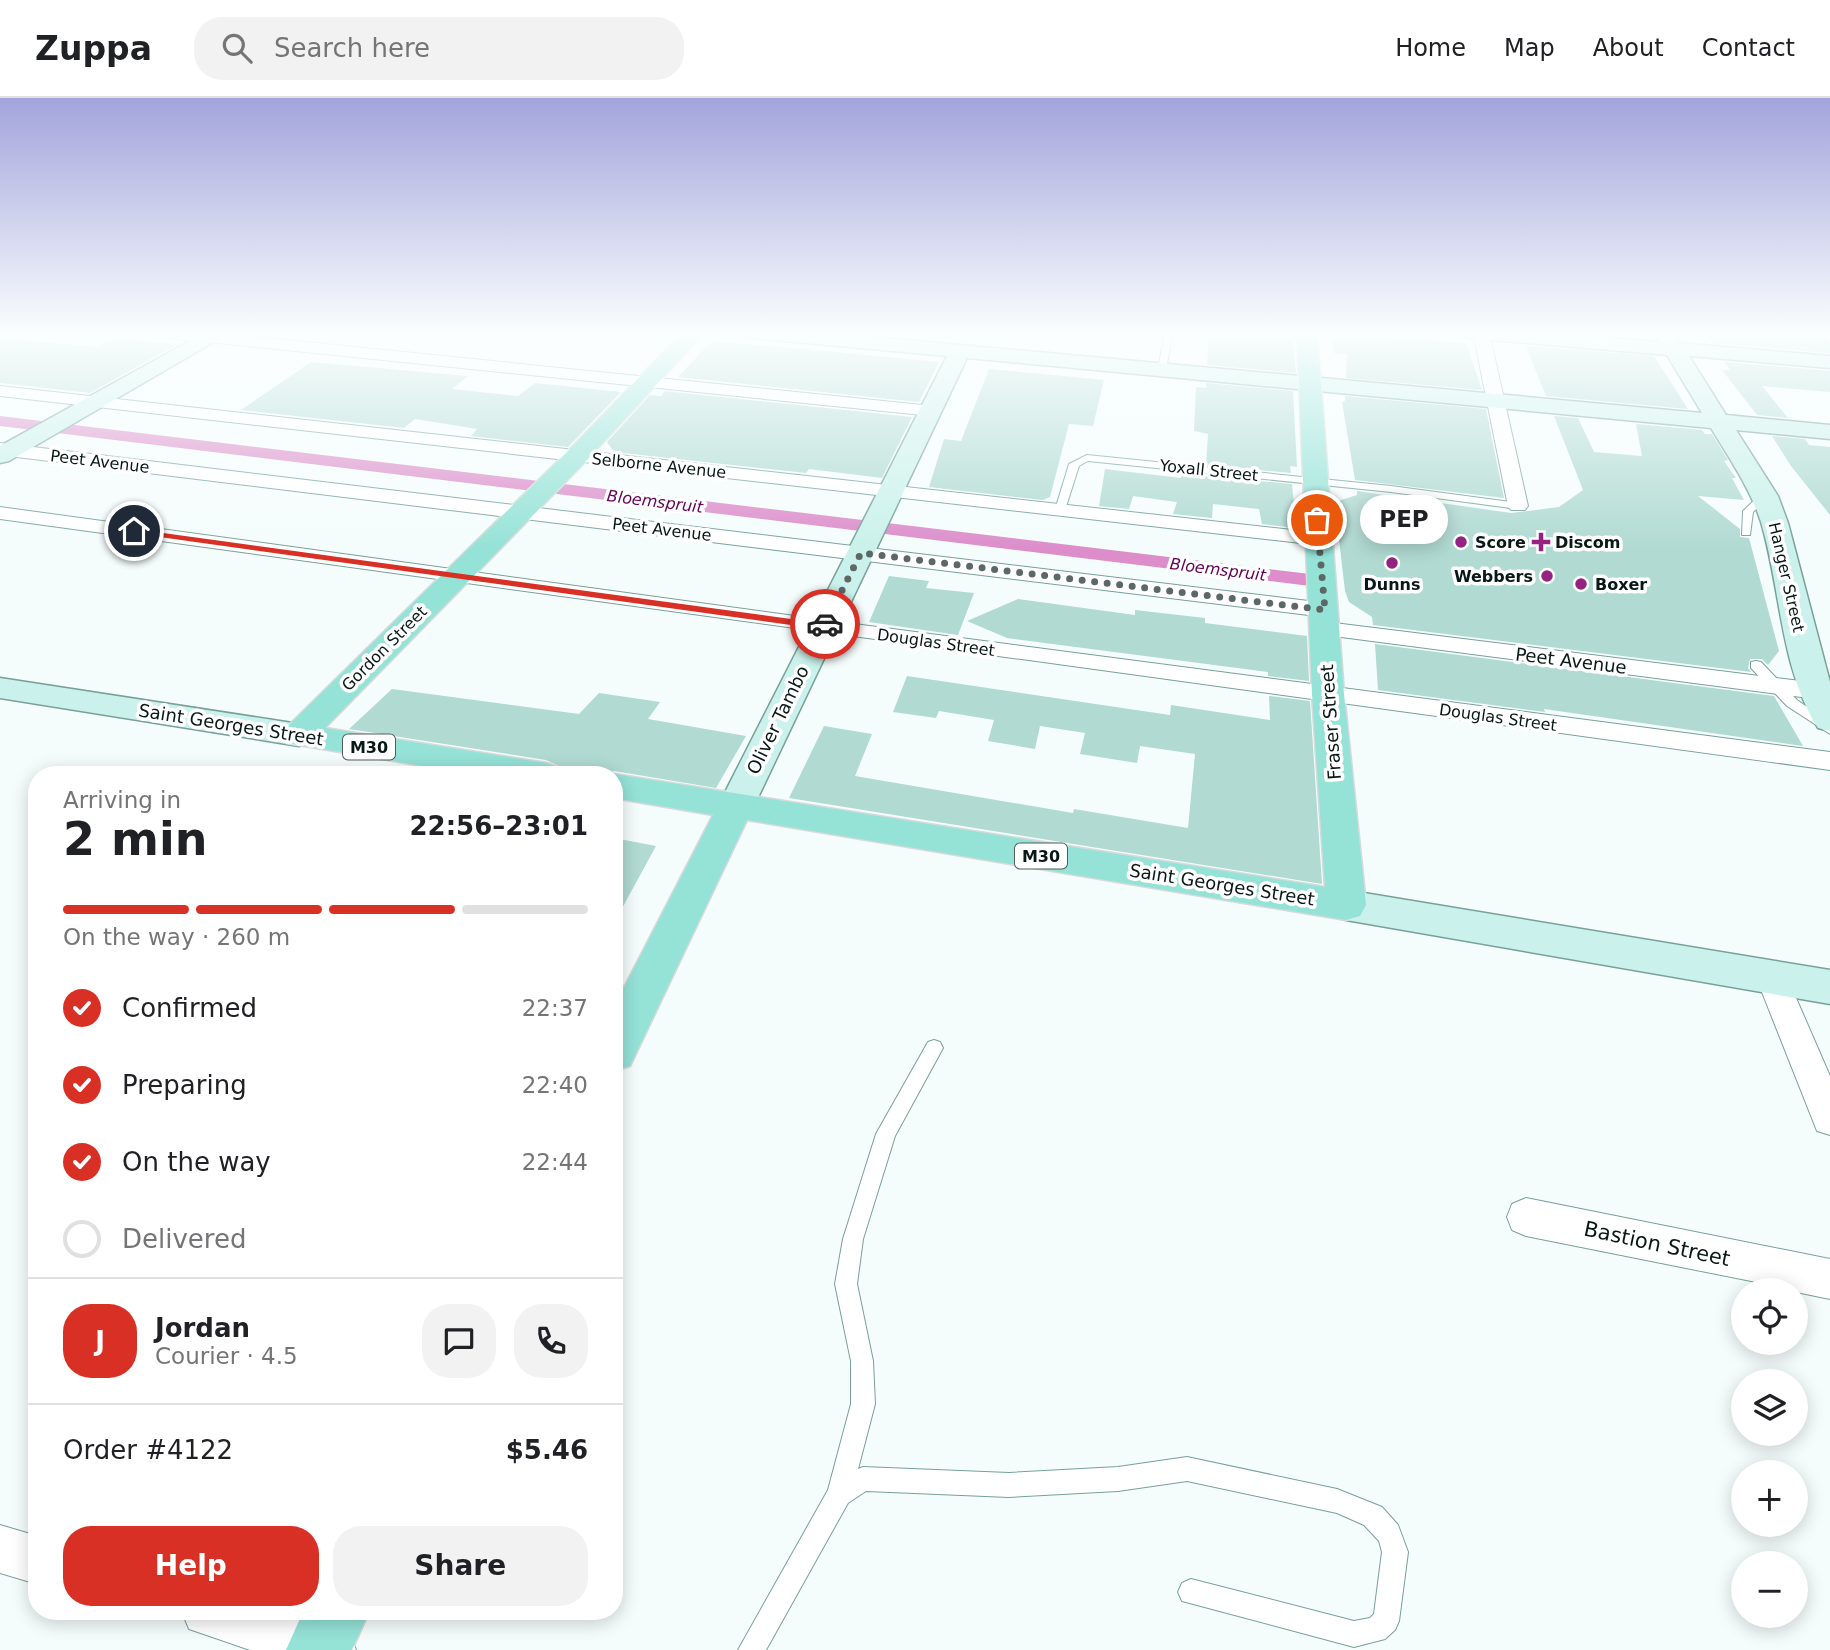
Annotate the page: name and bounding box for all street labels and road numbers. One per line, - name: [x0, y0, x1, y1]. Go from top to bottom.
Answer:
- street label: Peet Avenue: [49, 446, 151, 477]
- street label: Selborne Avenue: [591, 449, 727, 482]
- street label: Yoxall Street: [1158, 456, 1259, 485]
- street label: Peet Avenue: [611, 514, 713, 545]
- street label: Hanger Street: [1765, 520, 1808, 634]
- street label: Gordon Street: [338, 602, 431, 695]
- street label: Douglas Street: [876, 625, 996, 660]
- street label: Peet Avenue: [1514, 643, 1628, 678]
- street label: Oliver Tambo: [742, 662, 813, 777]
- street label: Fraser Street: [1316, 664, 1345, 781]
- street label: Saint Georges Street: [137, 700, 325, 750]
- street label: Douglas Street: [1438, 700, 1558, 735]
- road number: M30: [343, 734, 395, 760]
- road number: M30: [1015, 844, 1067, 869]
- street label: Saint Georges Street: [1128, 860, 1316, 910]
- street label: Bastion Street: [1582, 1217, 1732, 1271]

